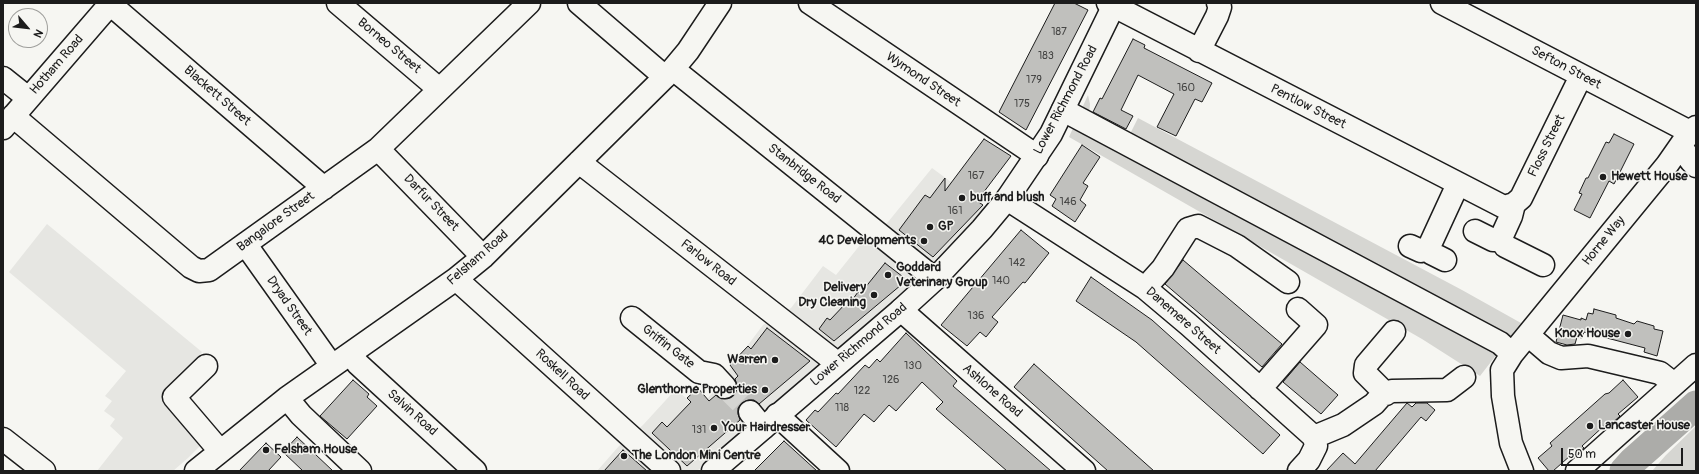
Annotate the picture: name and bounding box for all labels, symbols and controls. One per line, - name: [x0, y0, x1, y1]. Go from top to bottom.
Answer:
- north arrow: [8, 8, 48, 48]
- street label: Borneo Street: [354, 15, 424, 77]
- house number: 187: [1051, 25, 1067, 39]
- text: N: [31, 27, 46, 40]
- street label: Hotham Road: [27, 32, 87, 98]
- street label: Lower Richmond Road: [1031, 43, 1101, 157]
- street label: Sefton Street: [1528, 43, 1604, 93]
- street label: Wymond Street: [883, 49, 963, 111]
- house number: 183: [1038, 49, 1054, 63]
- street label: Blackett Street: [180, 63, 254, 129]
- house number: 179: [1026, 73, 1042, 87]
- house number: 160: [1177, 81, 1195, 95]
- street label: Pentlow Street: [1268, 81, 1348, 133]
- house number: 175: [1014, 97, 1030, 111]
- street label: Floss Street: [1525, 112, 1569, 180]
- street label: Stanbridge Road: [764, 141, 844, 207]
- house number: 167: [968, 169, 984, 183]
- place label: Hewett House: [1611, 169, 1688, 185]
- street label: Darfur Street: [400, 171, 462, 235]
- marker: Hewett House: [1598, 172, 1608, 182]
- street label: Bangalore Street: [234, 189, 318, 255]
- place label: buff and blush: [970, 190, 1044, 206]
- marker: buff and blush: [957, 193, 967, 203]
- house number: 146: [1059, 195, 1077, 209]
- house number: 161: [947, 204, 963, 218]
- street label: Horne Way: [1579, 213, 1629, 269]
- place label: GP: [938, 219, 954, 235]
- marker: GP: [925, 222, 935, 232]
- street label: Felsham Road: [444, 227, 512, 289]
- place label: 4C Developments: [818, 233, 916, 249]
- street label: Farlow Road: [677, 236, 739, 290]
- marker: 4C Developments: [919, 236, 929, 246]
- house number: 142: [1009, 256, 1025, 270]
- place label: Goddard Veterinary Group: [896, 260, 988, 291]
- marker: Goddard Veterinary Group: [883, 270, 893, 280]
- street label: Dryad Street: [263, 273, 315, 339]
- house number: 140: [992, 274, 1010, 288]
- place label: Delivery Dry Cleaning: [798, 280, 866, 311]
- street label: Danemere Street: [1142, 284, 1224, 358]
- marker: Delivery Dry Cleaning: [869, 290, 879, 300]
- street label: Lower Richmond Road: [808, 300, 910, 390]
- house number: 136: [968, 309, 984, 323]
- street label: Griffin Gate: [639, 322, 697, 372]
- place label: Knox House: [1554, 326, 1620, 342]
- marker: Knox House: [1623, 329, 1633, 339]
- street label: Roskell Road: [532, 346, 592, 404]
- place label: Warren: [727, 352, 767, 368]
- marker: Warren: [770, 355, 780, 365]
- house number: 130: [904, 359, 922, 373]
- street label: Ashlone Road: [959, 361, 1025, 421]
- house number: 126: [883, 373, 899, 387]
- place label: Glenthorne Properties: [637, 382, 757, 398]
- house number: 122: [854, 384, 870, 398]
- marker: Glenthorne Properties: [760, 385, 770, 395]
- street label: Salvin Road: [384, 387, 440, 439]
- house number: 118: [835, 401, 849, 415]
- place label: Lancaster House: [1598, 418, 1690, 434]
- place label: Your Hairdresser: [722, 420, 810, 436]
- marker: Lancaster House: [1585, 421, 1595, 431]
- house number: 131: [692, 423, 706, 437]
- marker: Your Hairdresser: [709, 423, 719, 433]
- scale bar: [1563, 440, 1685, 466]
- place label: Felsham House: [274, 442, 357, 458]
- marker: Felsham House: [261, 445, 271, 455]
- text: 50 m: [1568, 447, 1596, 462]
- place label: The London Mini Centre: [632, 448, 761, 464]
- marker: The London Mini Centre: [619, 451, 629, 461]

